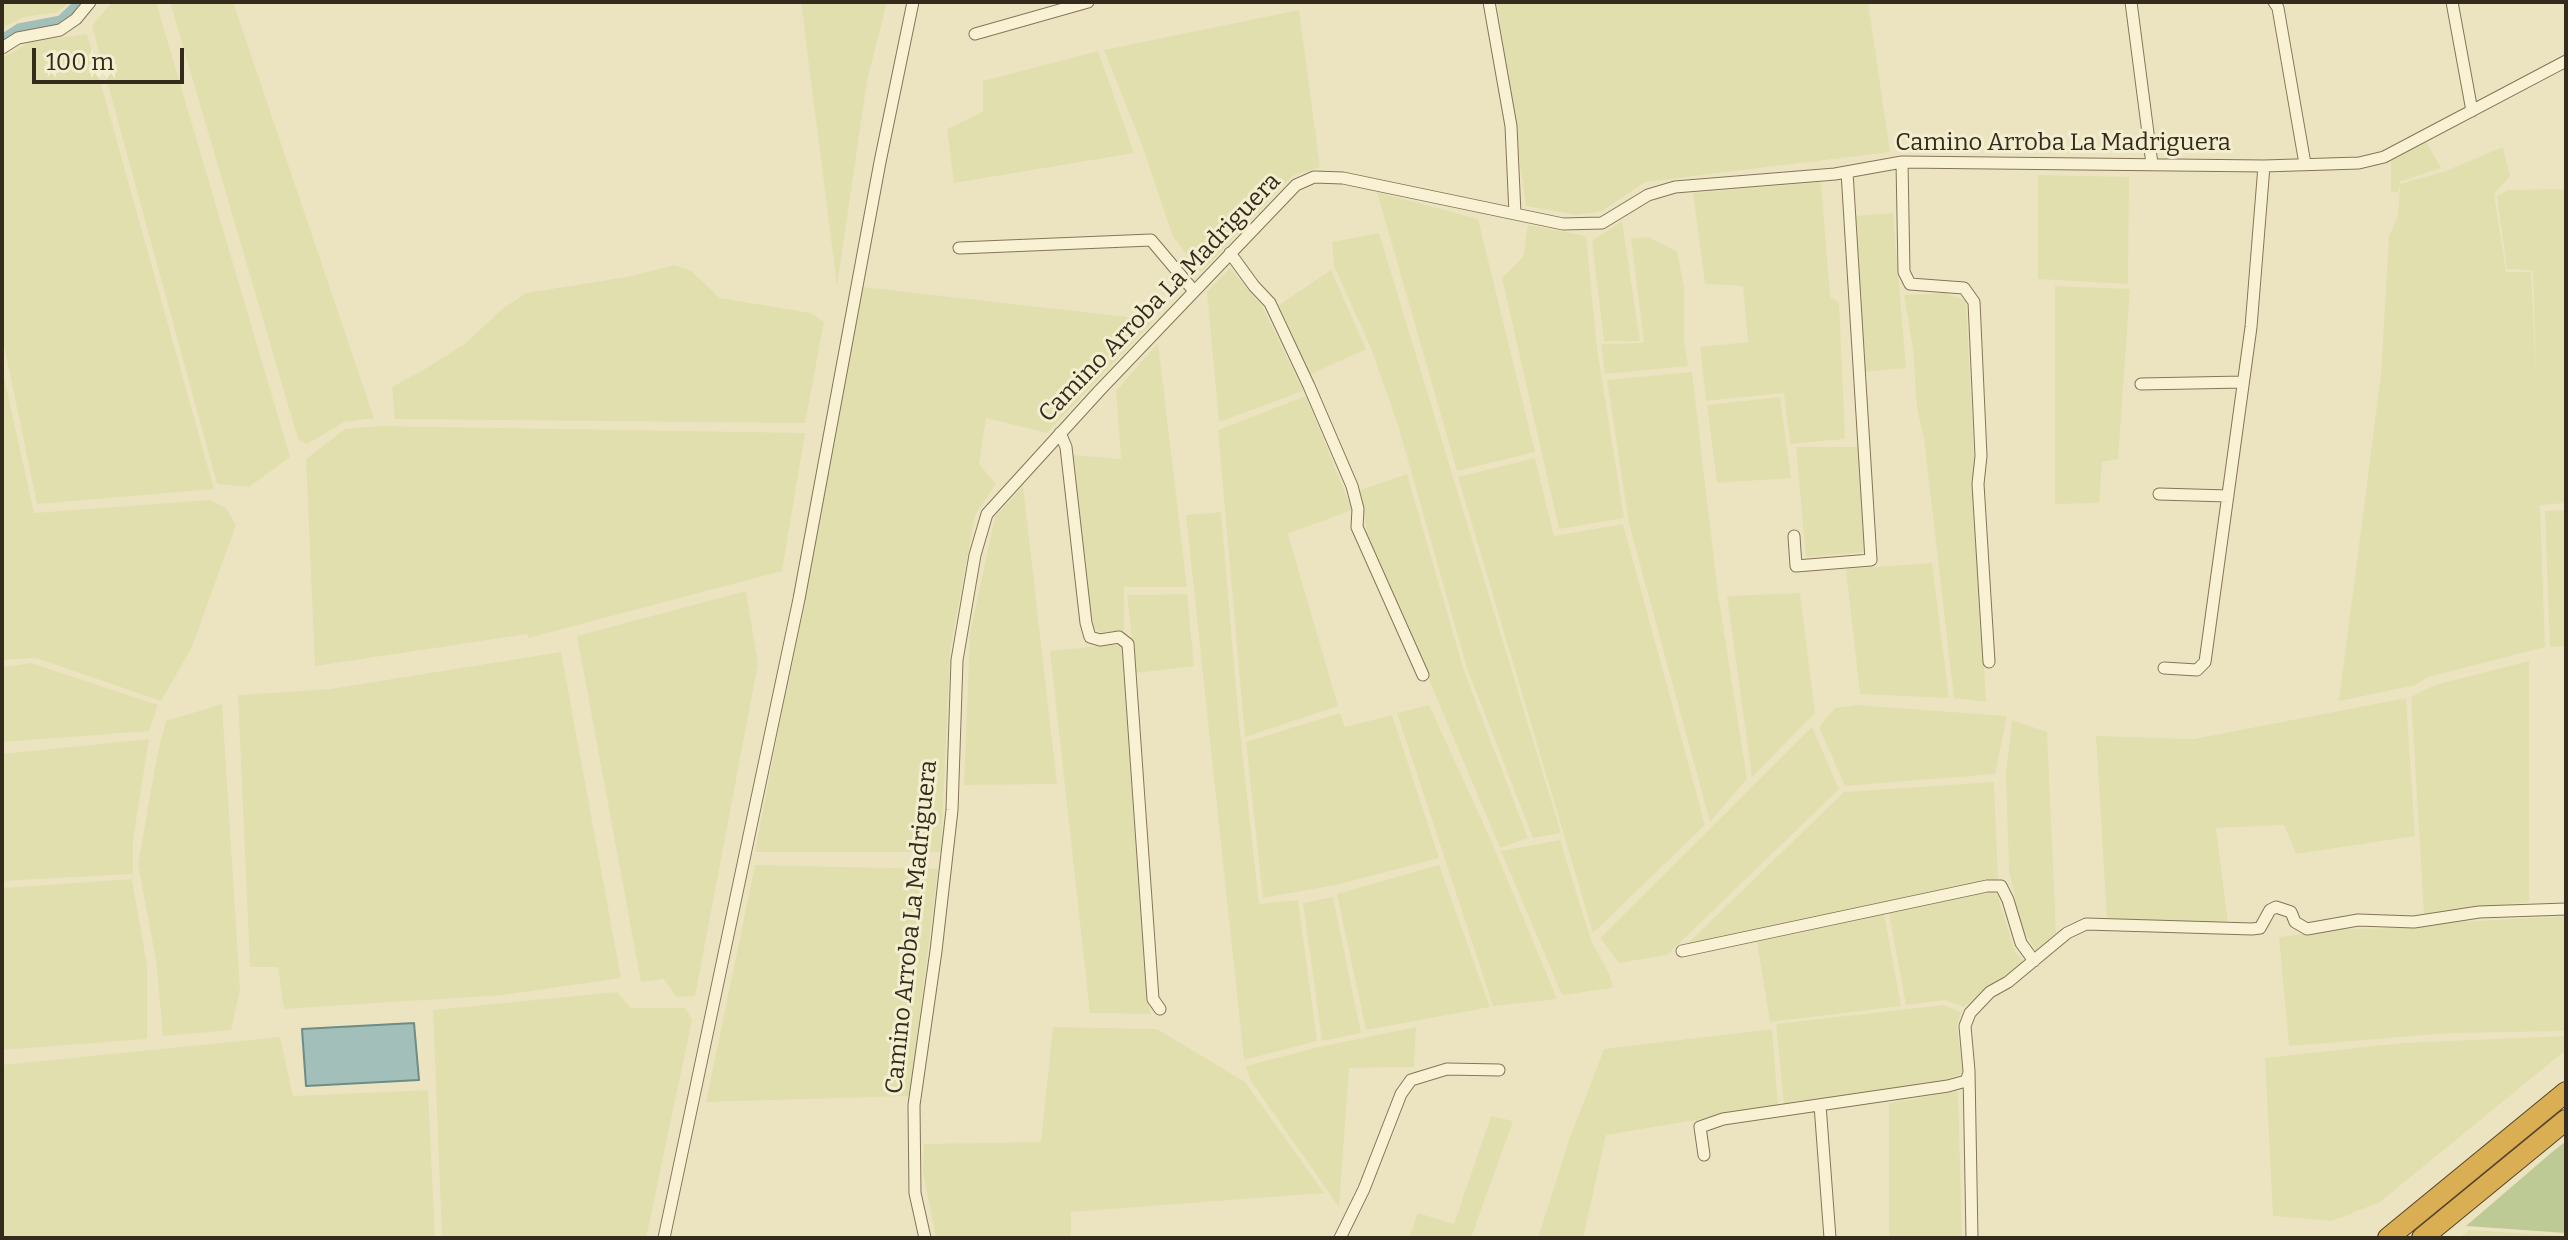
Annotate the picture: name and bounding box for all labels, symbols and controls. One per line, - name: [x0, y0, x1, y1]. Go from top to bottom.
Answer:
- scale bar: [36, 32, 188, 82]
- text: 100 m: [46, 48, 114, 76]
- street label: Camino Arroba La Madriguera: [1895, 129, 2231, 157]
- street label: Camino Arroba La Madriguera: [1033, 167, 1287, 429]
- street label: Camino Arroba La Madriguera: [880, 759, 944, 1095]

